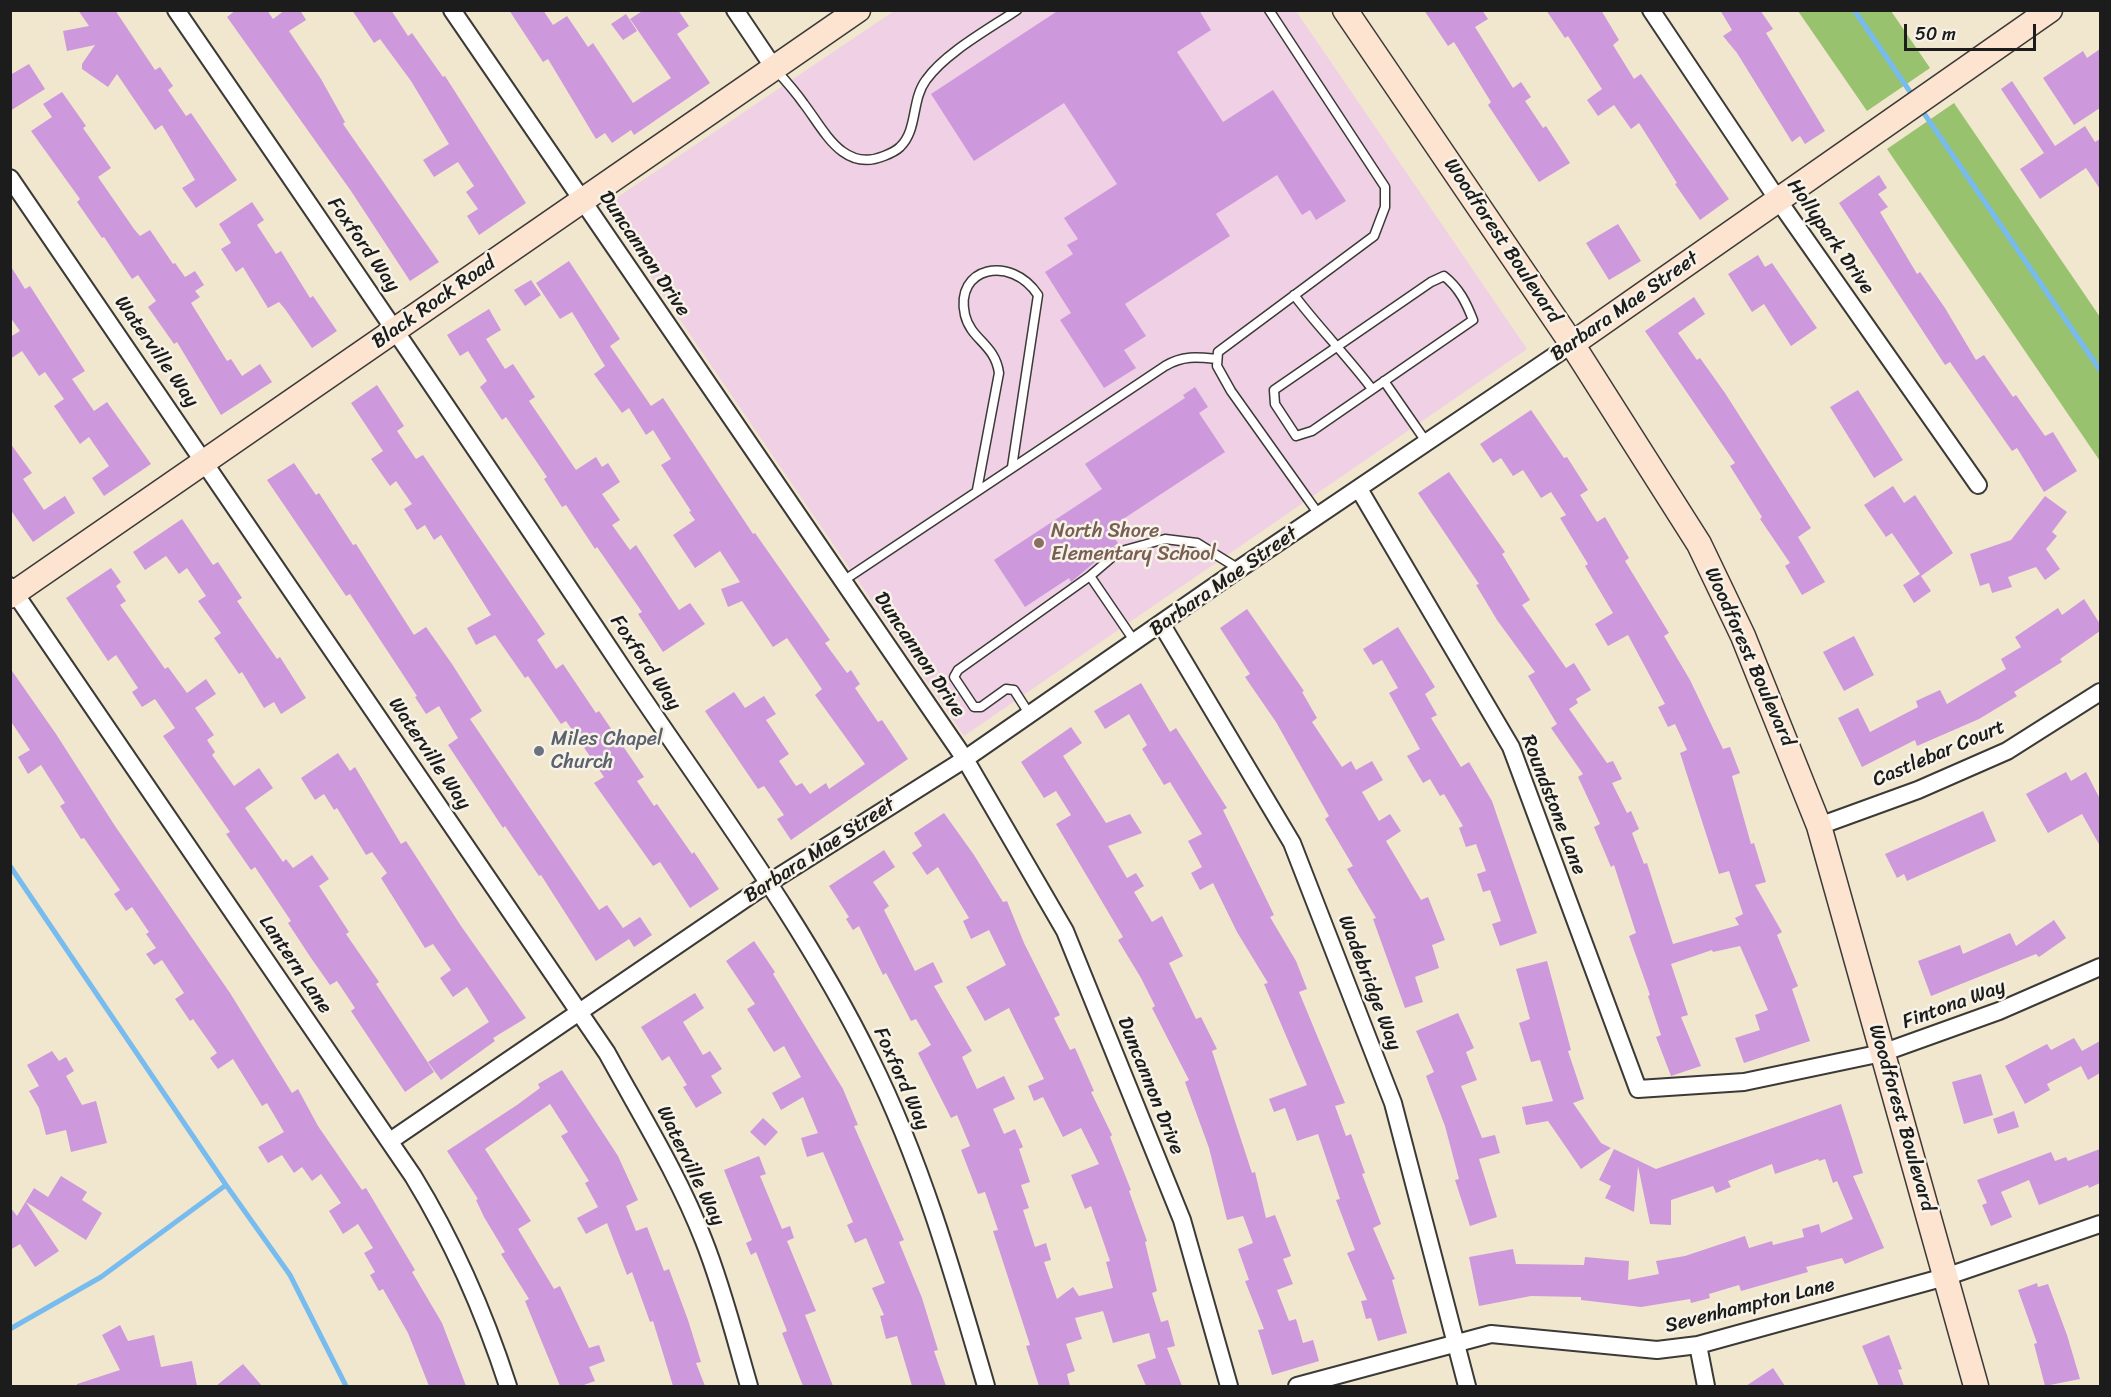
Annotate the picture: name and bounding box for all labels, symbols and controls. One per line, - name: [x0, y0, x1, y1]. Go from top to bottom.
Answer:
- scale bar: [1907, 12, 2039, 50]
- text: 50 m: [1915, 18, 1956, 50]
- street label: Woodforest Boulevard: [1438, 154, 1566, 328]
- street label: Hollypark Drive: [1781, 174, 1879, 300]
- street label: Duncannon Drive: [593, 187, 695, 321]
- street label: Foxford Way: [322, 193, 404, 297]
- street label: Barbara Mae Street: [1546, 247, 1704, 367]
- street label: Black Rock Road: [368, 252, 500, 354]
- street label: Waterville Way: [109, 292, 203, 412]
- place label: North Shore Elementary School: [1051, 520, 1216, 567]
- street label: Barbara Mae Street: [1145, 522, 1303, 642]
- marker: North Shore Elementary School: [1032, 536, 1046, 550]
- street label: Woodforest Boulevard: [1699, 564, 1799, 750]
- street label: Duncannon Drive: [868, 588, 970, 722]
- street label: Foxford Way: [604, 611, 686, 715]
- street label: Waterville Way: [383, 693, 475, 815]
- street label: Castlebar Court: [1869, 715, 2009, 793]
- place label: Miles Chapel Church: [551, 728, 663, 775]
- street label: Roundstone Lane: [1515, 732, 1591, 878]
- marker: Miles Chapel Church: [532, 744, 546, 758]
- street label: Barbara Mae Street: [740, 793, 900, 909]
- street label: Lantern Lane: [253, 911, 337, 1019]
- street label: Wadebridge Way: [1332, 912, 1406, 1054]
- street label: Fintona Way: [1899, 975, 2009, 1035]
- street label: Duncannon Drive: [1111, 1014, 1189, 1158]
- street label: Woodforest Boulevard: [1863, 1022, 1939, 1214]
- street label: Foxford Way: [868, 1024, 934, 1134]
- street label: Waterville Way: [651, 1102, 729, 1230]
- street label: Sevenhampton Lane: [1663, 1273, 1837, 1339]

